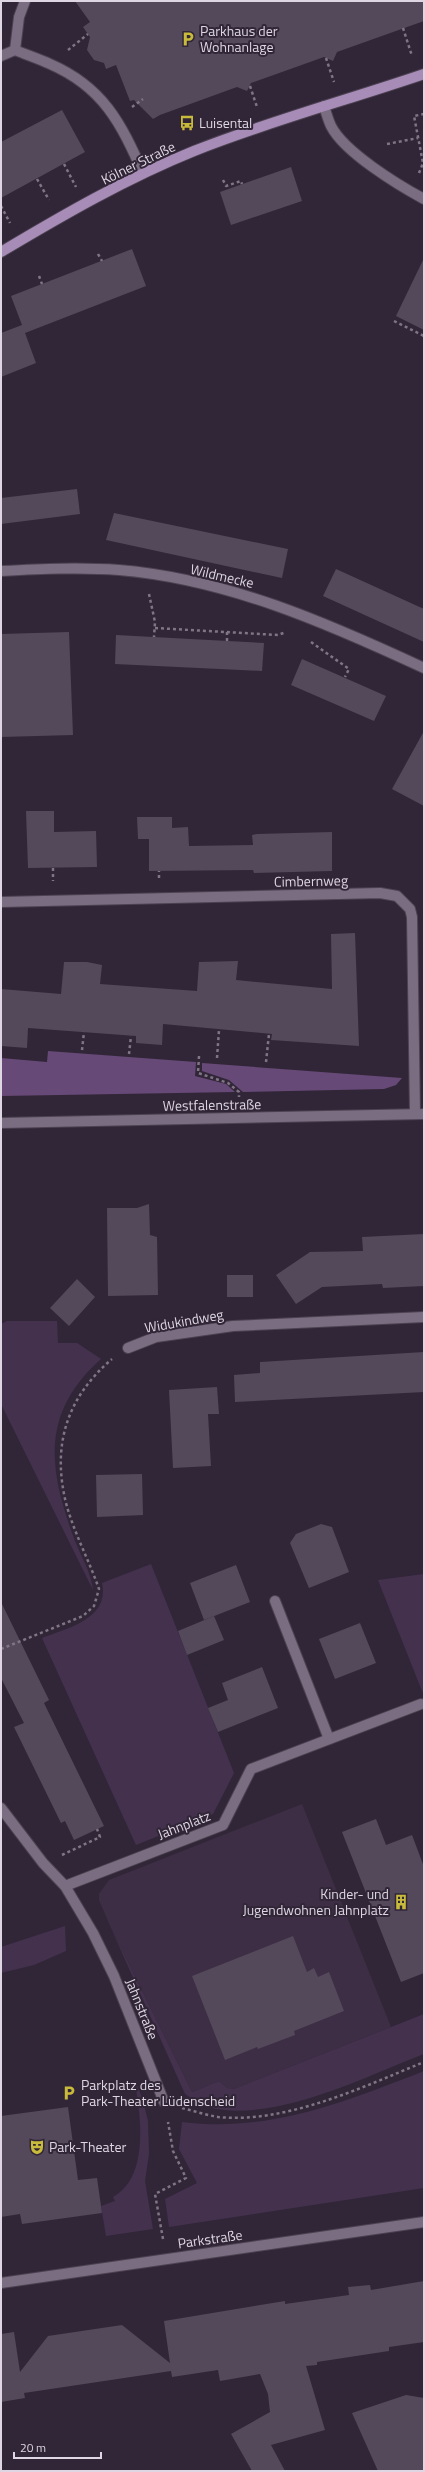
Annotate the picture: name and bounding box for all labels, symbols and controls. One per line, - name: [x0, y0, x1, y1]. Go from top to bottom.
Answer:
- place label: Parkhaus der Wohnanlage: [200, 20, 278, 57]
- parking icon: Parkhaus der Wohnanlage: [179, 30, 197, 48]
- place label: Luisental: [199, 112, 252, 133]
- bus stop icon: Luisental: [178, 114, 196, 132]
- street label: Kölner Straße: [97, 136, 178, 190]
- street label: Wildmecke: [188, 558, 256, 593]
- street label: Cimbernweg: [274, 869, 348, 892]
- street label: Westfalenstraße: [163, 1093, 261, 1116]
- street label: Widukindweg: [143, 1303, 225, 1338]
- street label: Jahnplatz: [154, 1805, 213, 1844]
- place label: Kinder- und Jugendwohnen Jahnplatz: [243, 1883, 389, 1920]
- building icon: Kinder- und Jugendwohnen Jahnplatz: [392, 1893, 410, 1911]
- street label: Jahnstraße: [121, 1975, 164, 2043]
- place label: Parkplatz des Park-Theater Lüdenscheid: [81, 2074, 235, 2111]
- parking icon: Parkplatz des Park-Theater Lüdenscheid: [60, 2084, 78, 2102]
- place label: Park-Theater: [49, 2136, 126, 2157]
- theatre icon: Park-Theater: [28, 2138, 46, 2156]
- street label: Parkstraße: [176, 2224, 244, 2253]
- scale bar: [14, 2434, 101, 2460]
- text: 20 m: [20, 2438, 46, 2457]

